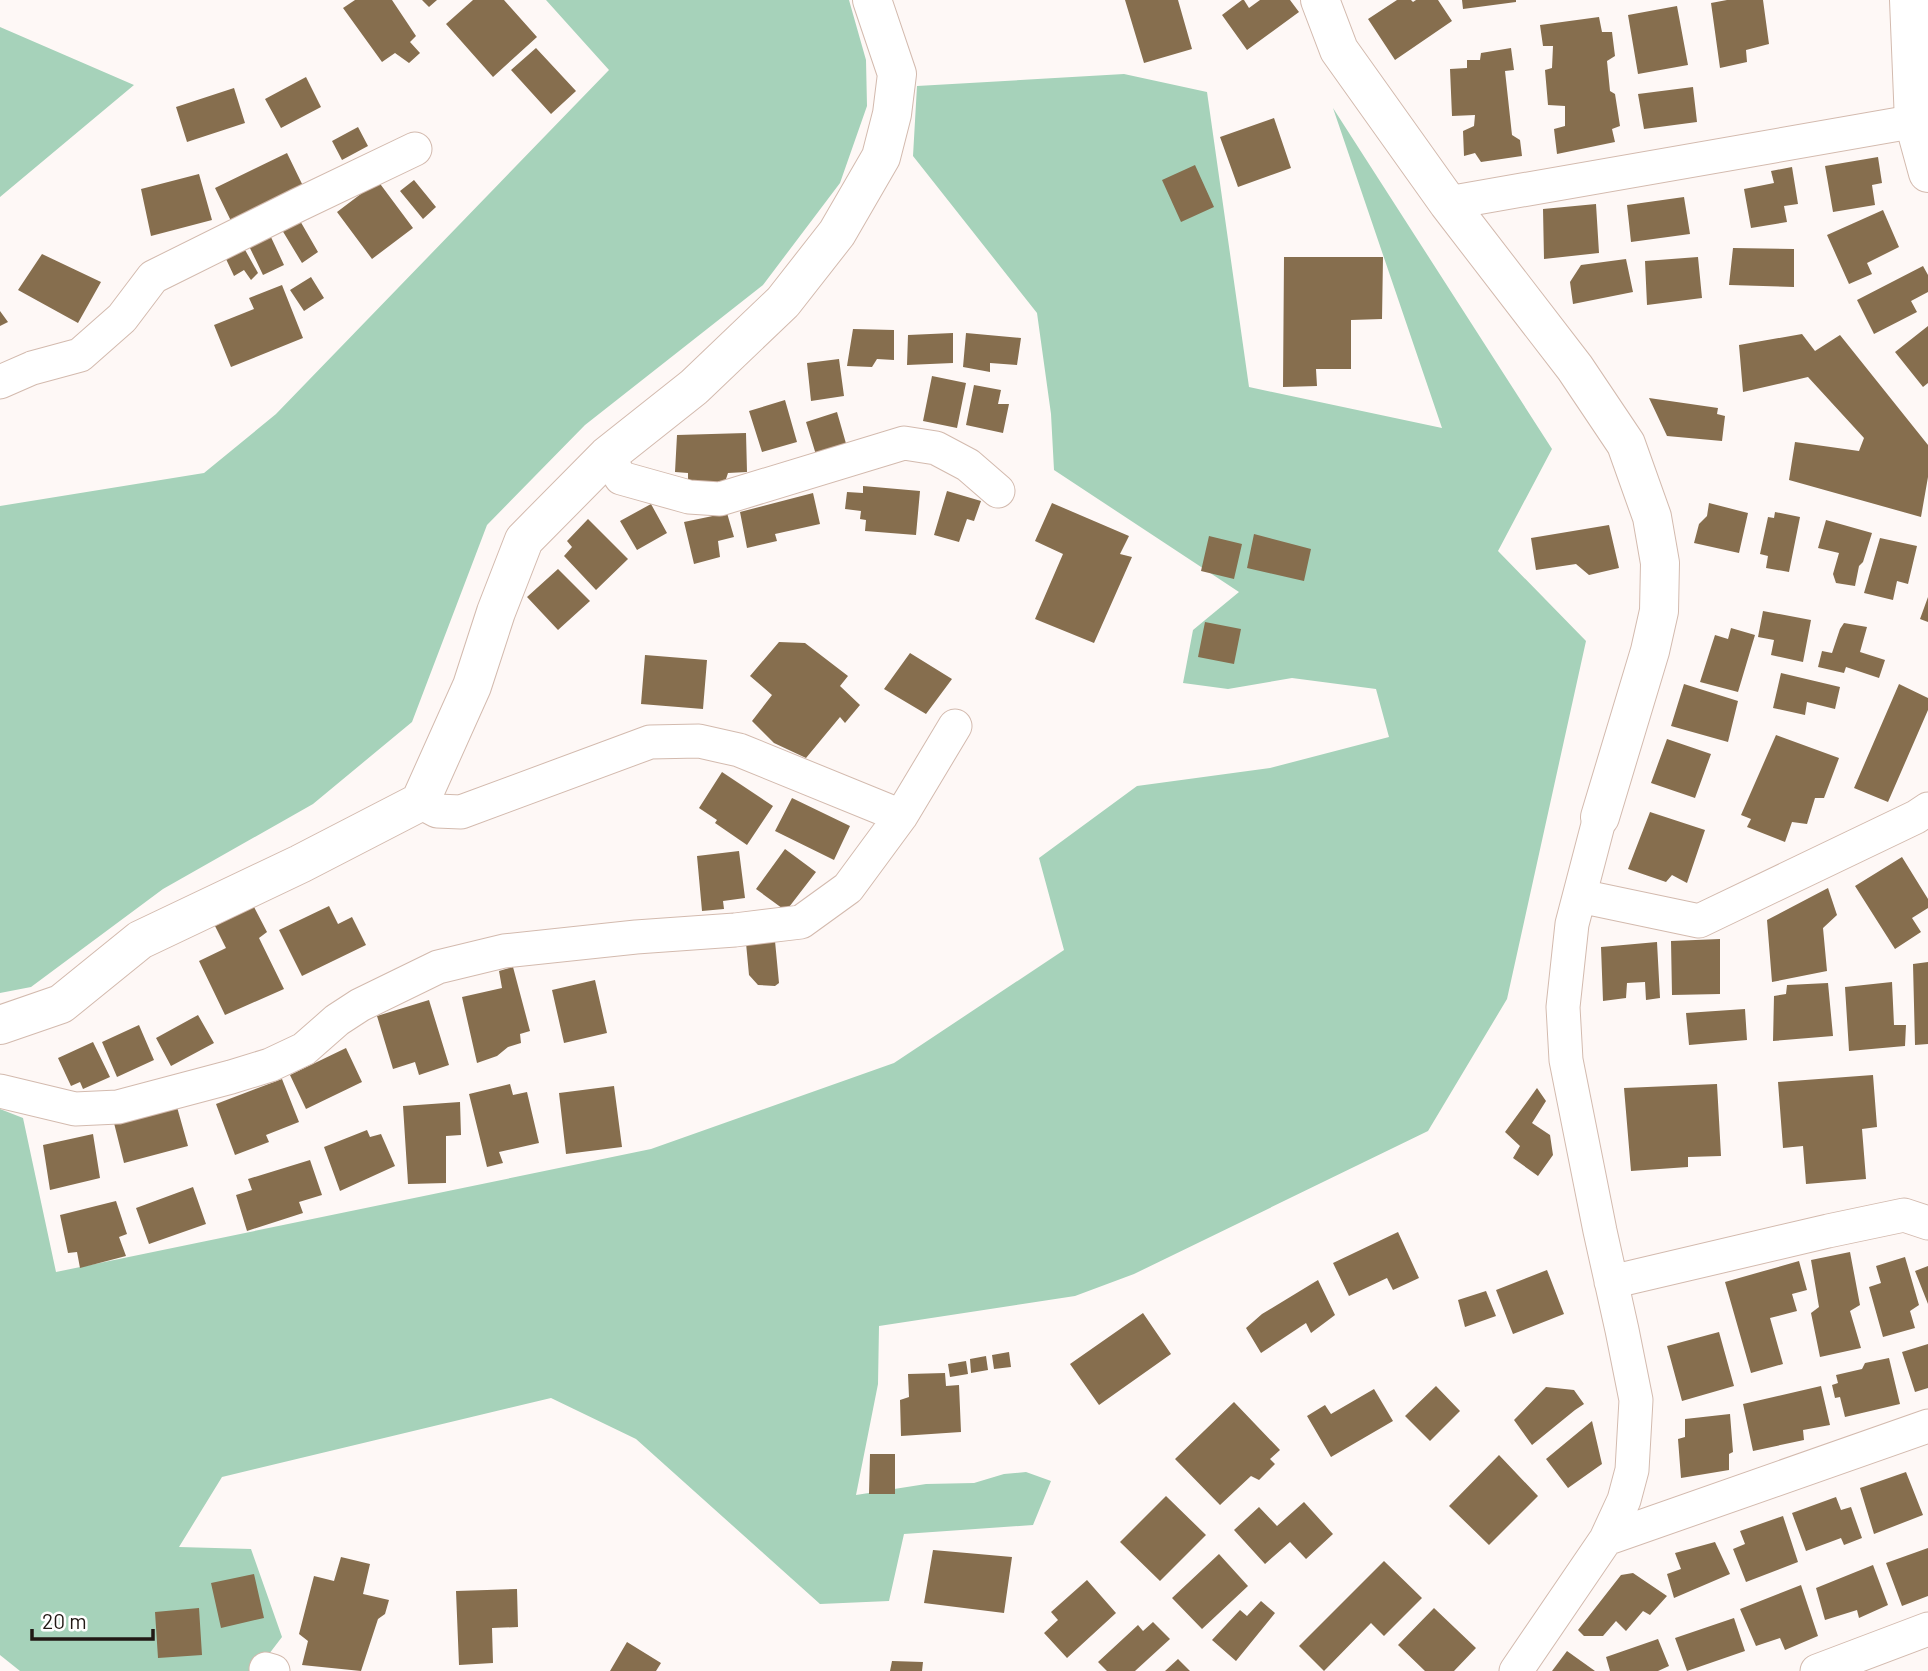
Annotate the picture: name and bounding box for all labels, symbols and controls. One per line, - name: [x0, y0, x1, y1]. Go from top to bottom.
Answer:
- scale bar: [32, 1598, 152, 1642]
- text: 20 m: [42, 1608, 87, 1633]

